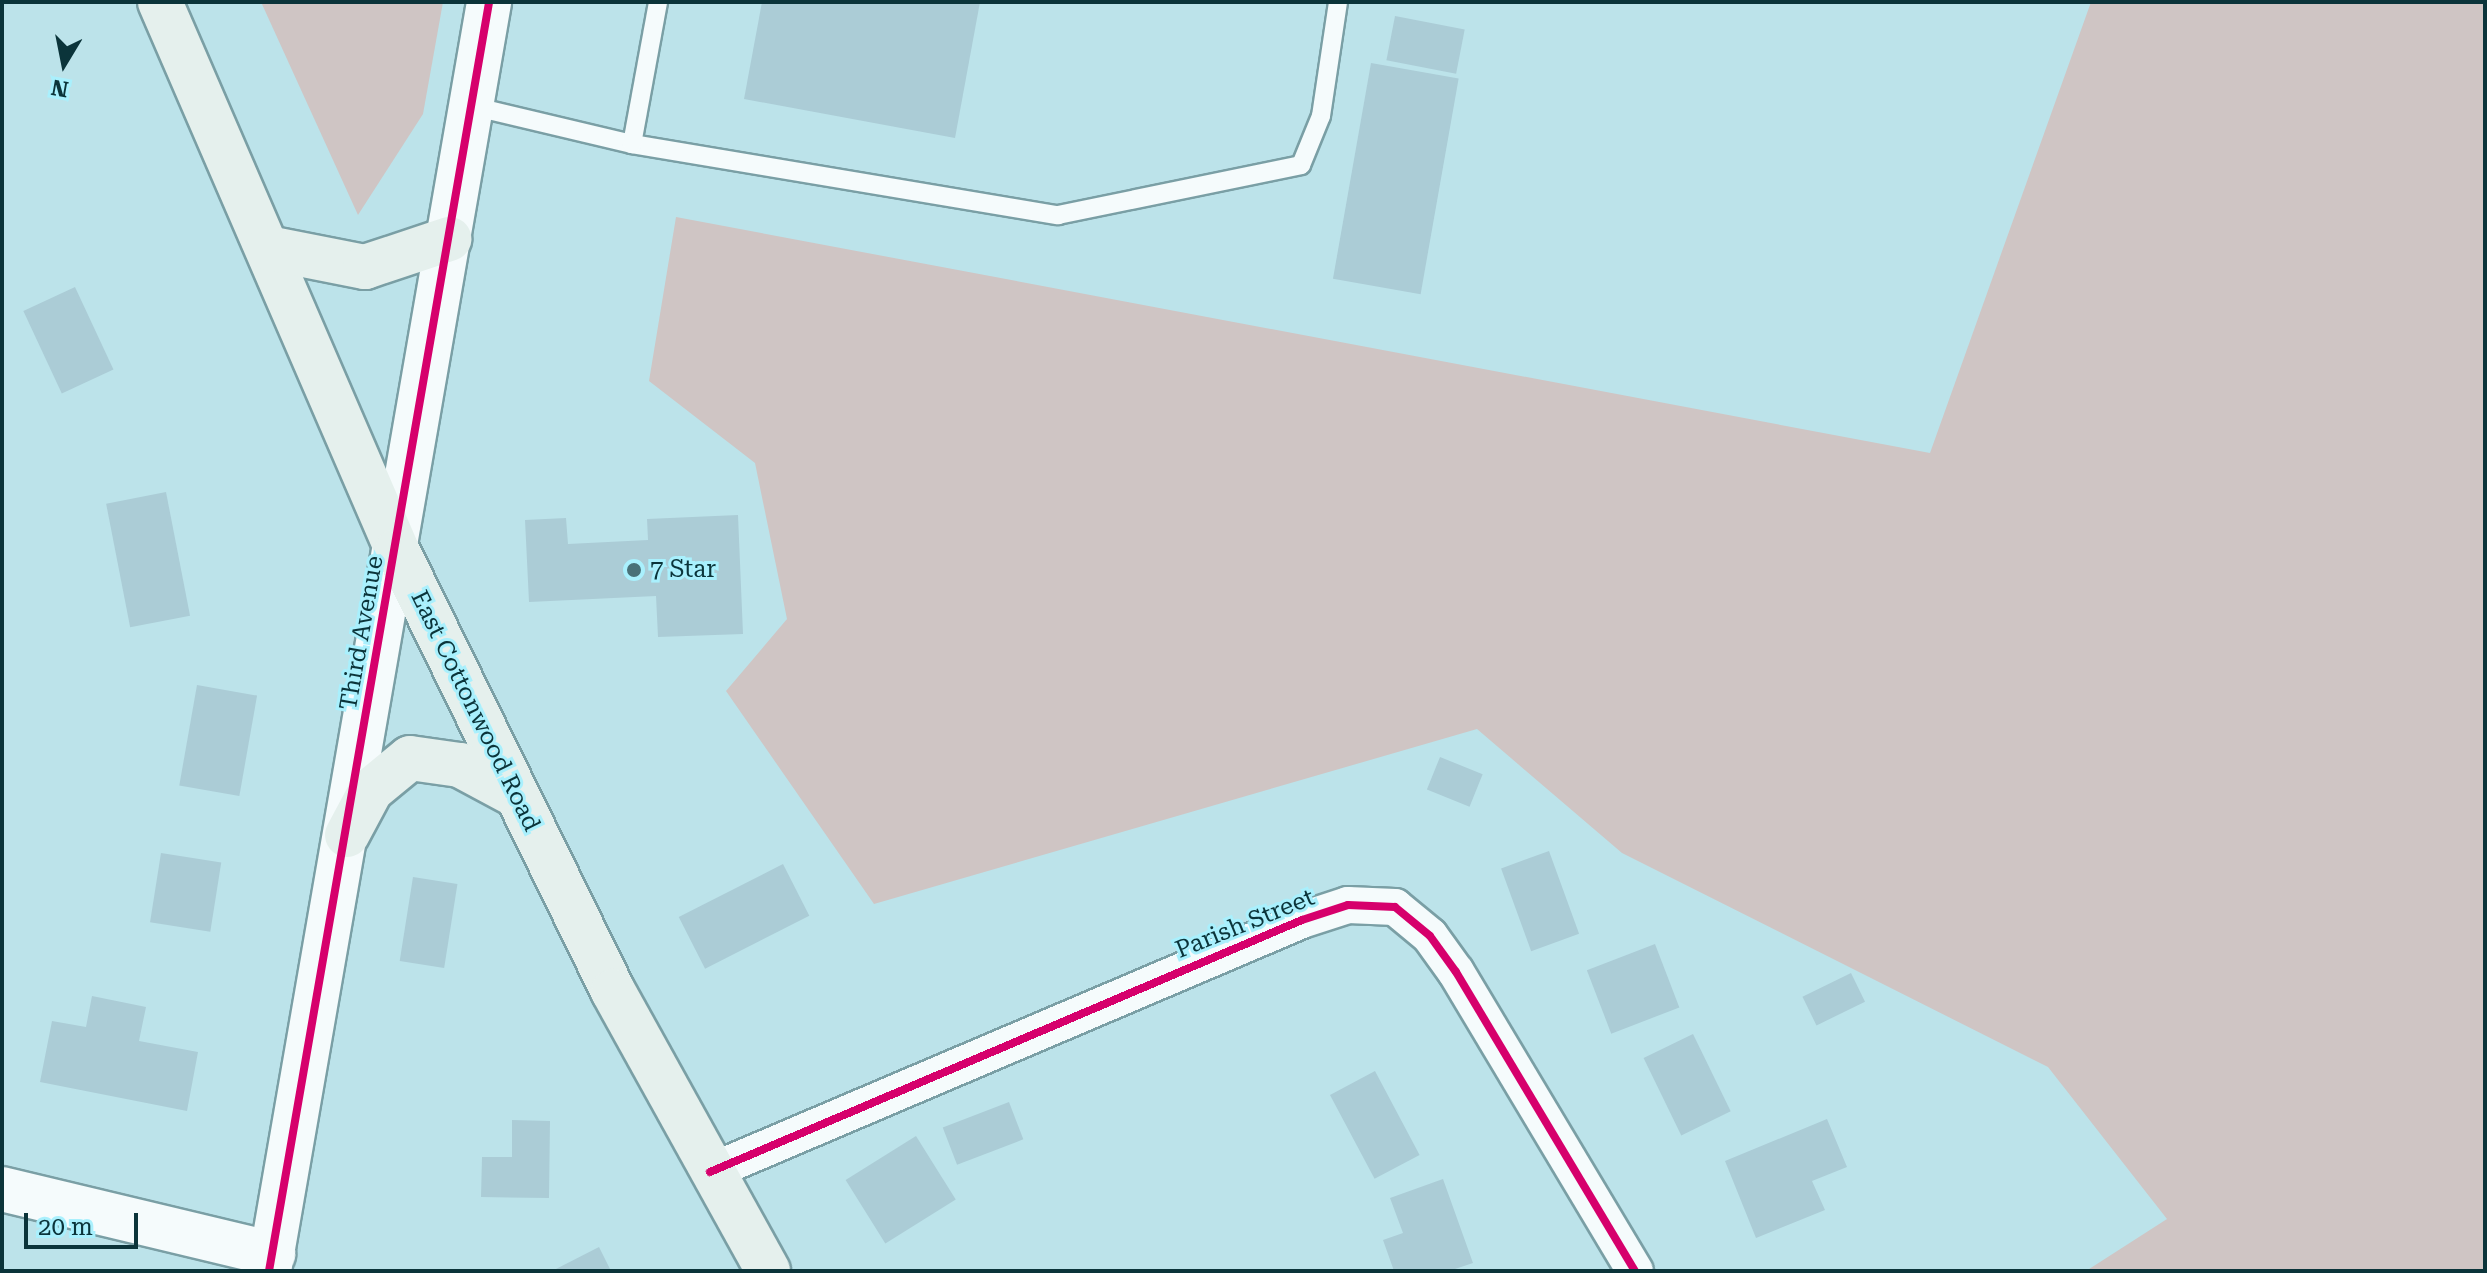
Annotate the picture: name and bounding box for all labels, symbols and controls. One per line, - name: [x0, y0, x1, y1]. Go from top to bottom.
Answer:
- north arrow: [24, 24, 104, 104]
- text: N: [49, 74, 70, 102]
- street label: Third Avenue: [334, 554, 390, 712]
- place label: 7 Star: [650, 556, 716, 584]
- marker: 7 Star: [625, 561, 643, 579]
- street label: East Cottonwood Road: [404, 586, 546, 836]
- street label: Parish Street: [1171, 883, 1319, 965]
- scale bar: [28, 1197, 142, 1247]
- text: 20 m: [38, 1213, 93, 1241]

